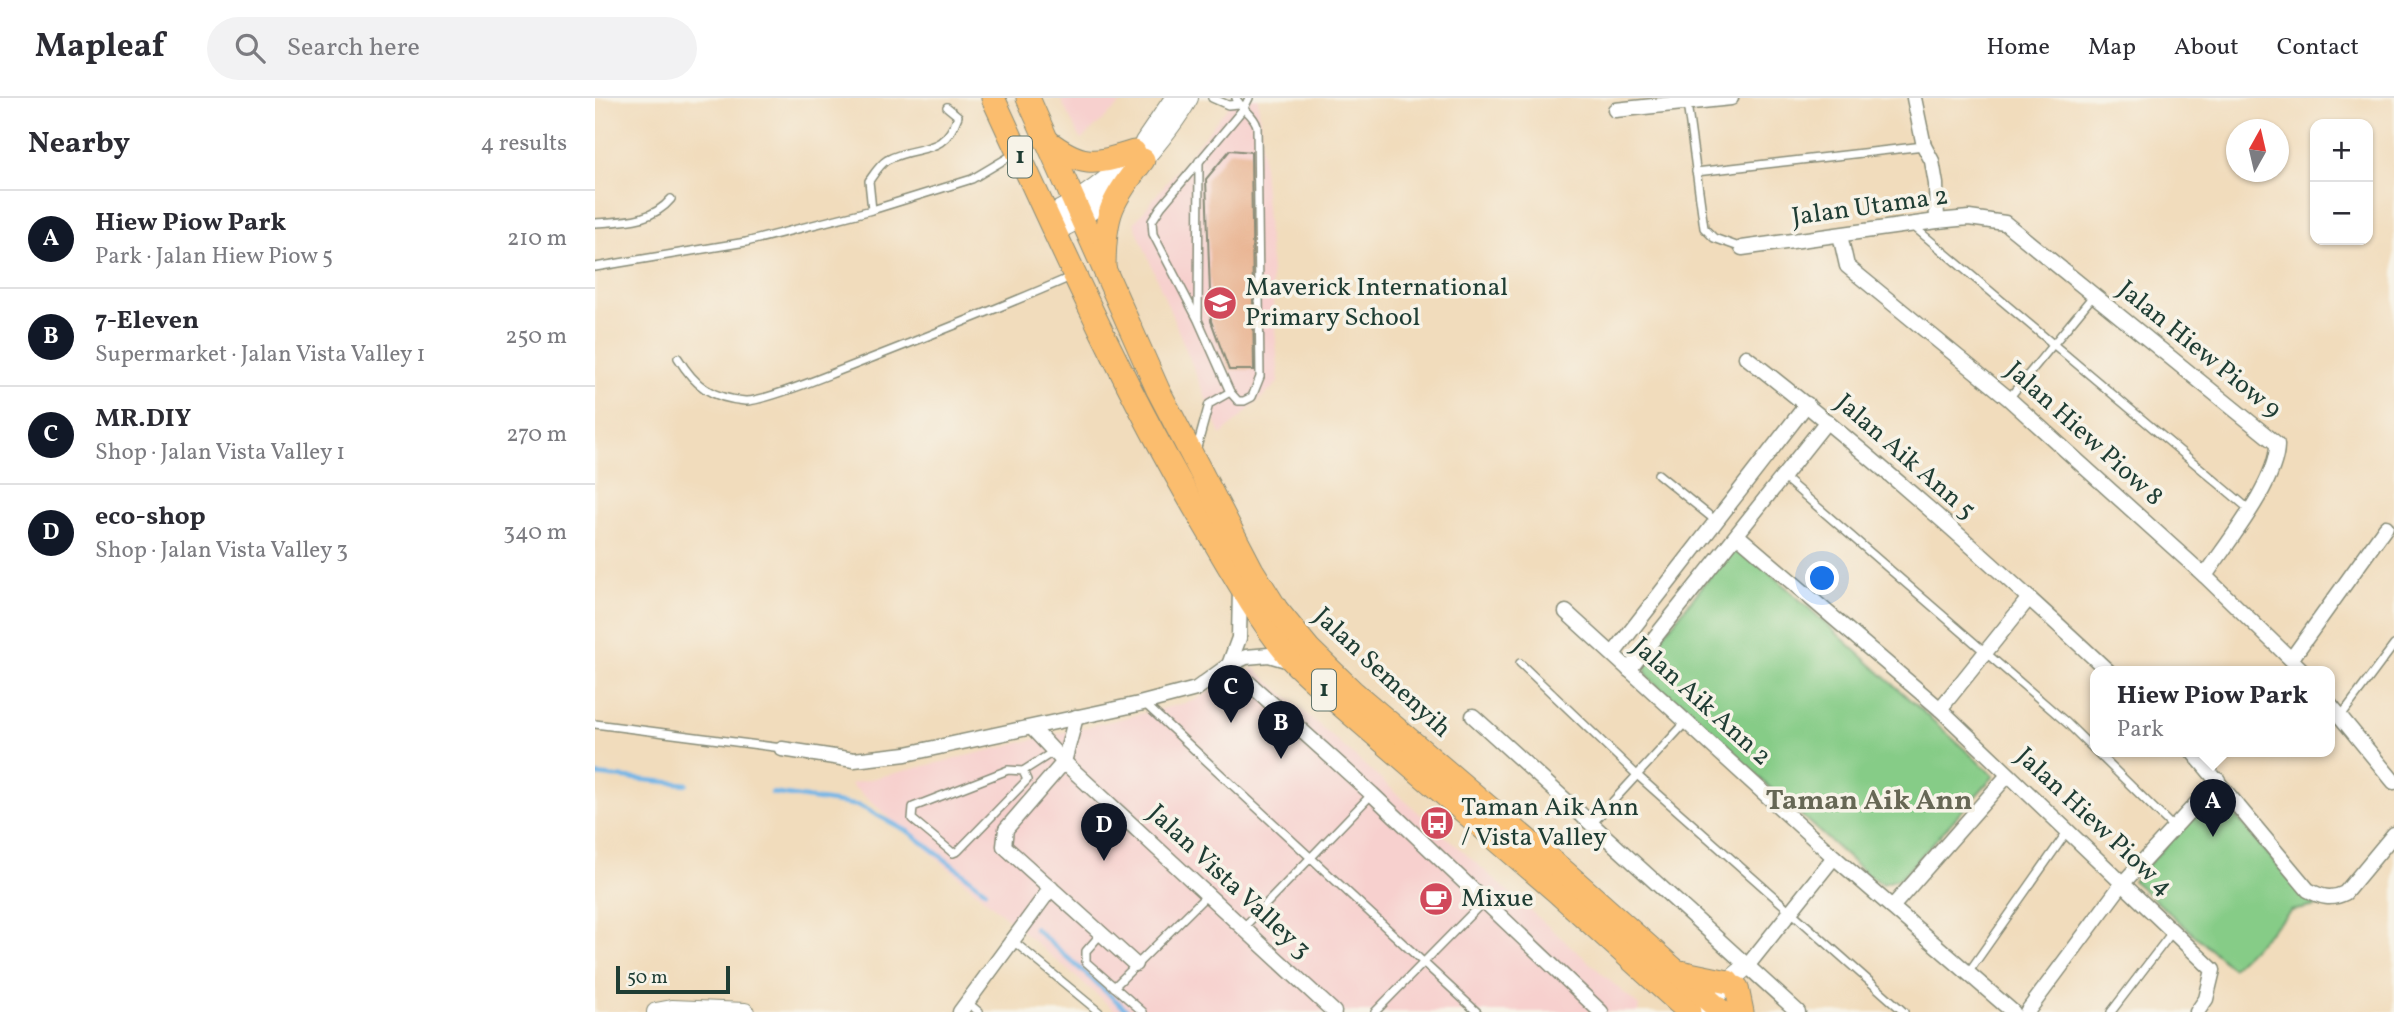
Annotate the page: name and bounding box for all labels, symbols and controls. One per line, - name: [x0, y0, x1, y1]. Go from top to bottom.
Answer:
- search box: [207, 17, 697, 80]
- text: Mapleaf: [35, 25, 165, 71]
- icon: search: [231, 29, 269, 67]
- text: Search here: [287, 30, 420, 66]
- text: Home: [1986, 31, 2050, 65]
- text: Map: [2088, 31, 2136, 65]
- text: About: [2174, 31, 2239, 65]
- text: Contact: [2277, 31, 2359, 65]
- north arrow: [2226, 119, 2289, 182]
- map controls: [2310, 119, 2373, 245]
- button: +: [2310, 119, 2373, 182]
- text: Nearby: [28, 123, 130, 165]
- text: 4 results: [481, 128, 567, 160]
- road number: 1: [1008, 136, 1032, 178]
- street label: Jalan Utama 2: [1789, 178, 1951, 236]
- button: −: [2310, 182, 2373, 245]
- text: Hiew Piow Park: [95, 205, 286, 241]
- text: A: [43, 223, 59, 255]
- text: 210 m: [507, 223, 567, 255]
- text: Park · Jalan Hiew Piow 5: [95, 241, 333, 273]
- place label: Maverick International Primary School: [1245, 270, 1508, 336]
- street label: Jalan Hiew Piow 9: [2109, 273, 2289, 427]
- school or university icon: Maverick International Primary School: [1201, 284, 1239, 322]
- text: 7-Eleven: [95, 303, 199, 339]
- text: B: [43, 321, 59, 353]
- text: 250 m: [505, 321, 567, 353]
- text: Supermarket · Jalan Vista Valley 1: [95, 339, 425, 371]
- street label: Jalan Hiew Piow 8: [1997, 353, 2171, 515]
- street label: Jalan Aik Ann 5: [1827, 386, 1983, 528]
- text: MR.DIY: [95, 401, 191, 437]
- text: C: [44, 419, 58, 451]
- text: 270 m: [506, 419, 567, 451]
- text: Shop · Jalan Vista Valley 1: [95, 437, 345, 469]
- text: eco-shop: [95, 499, 206, 535]
- text: D: [43, 517, 59, 549]
- text: 340 m: [503, 517, 567, 549]
- text: Shop · Jalan Vista Valley 3: [95, 535, 348, 567]
- your location: [1805, 561, 1839, 595]
- street label: Jalan Semenyih: [1305, 600, 1459, 746]
- street label: Jalan Aik Ann 2: [1623, 629, 1779, 775]
- pin: C: [1208, 665, 1254, 723]
- popup: [2090, 666, 2335, 757]
- road number: 1: [1312, 670, 1336, 710]
- text: Hiew Piow Park: [2117, 678, 2308, 714]
- pin: B: [1258, 701, 1304, 759]
- text: Park: [2117, 714, 2164, 746]
- street label: Jalan Hiew Piow 4: [2007, 739, 2181, 905]
- pin: A: [2190, 779, 2236, 837]
- district label: Taman Aik Ann: [1766, 782, 1972, 821]
- place label: Taman Aik Ann / Vista Valley: [1461, 790, 1639, 856]
- street label: Jalan Vista Valley 3: [1139, 797, 1319, 967]
- pin: D: [1081, 803, 1127, 861]
- bus stop icon: Taman Aik Ann / Vista Valley: [1418, 804, 1456, 842]
- cafe icon: Mixue: [1417, 880, 1455, 918]
- place label: Mixue: [1461, 881, 1534, 917]
- scale bar: [616, 963, 730, 995]
- text: 50 m: [627, 965, 668, 991]

